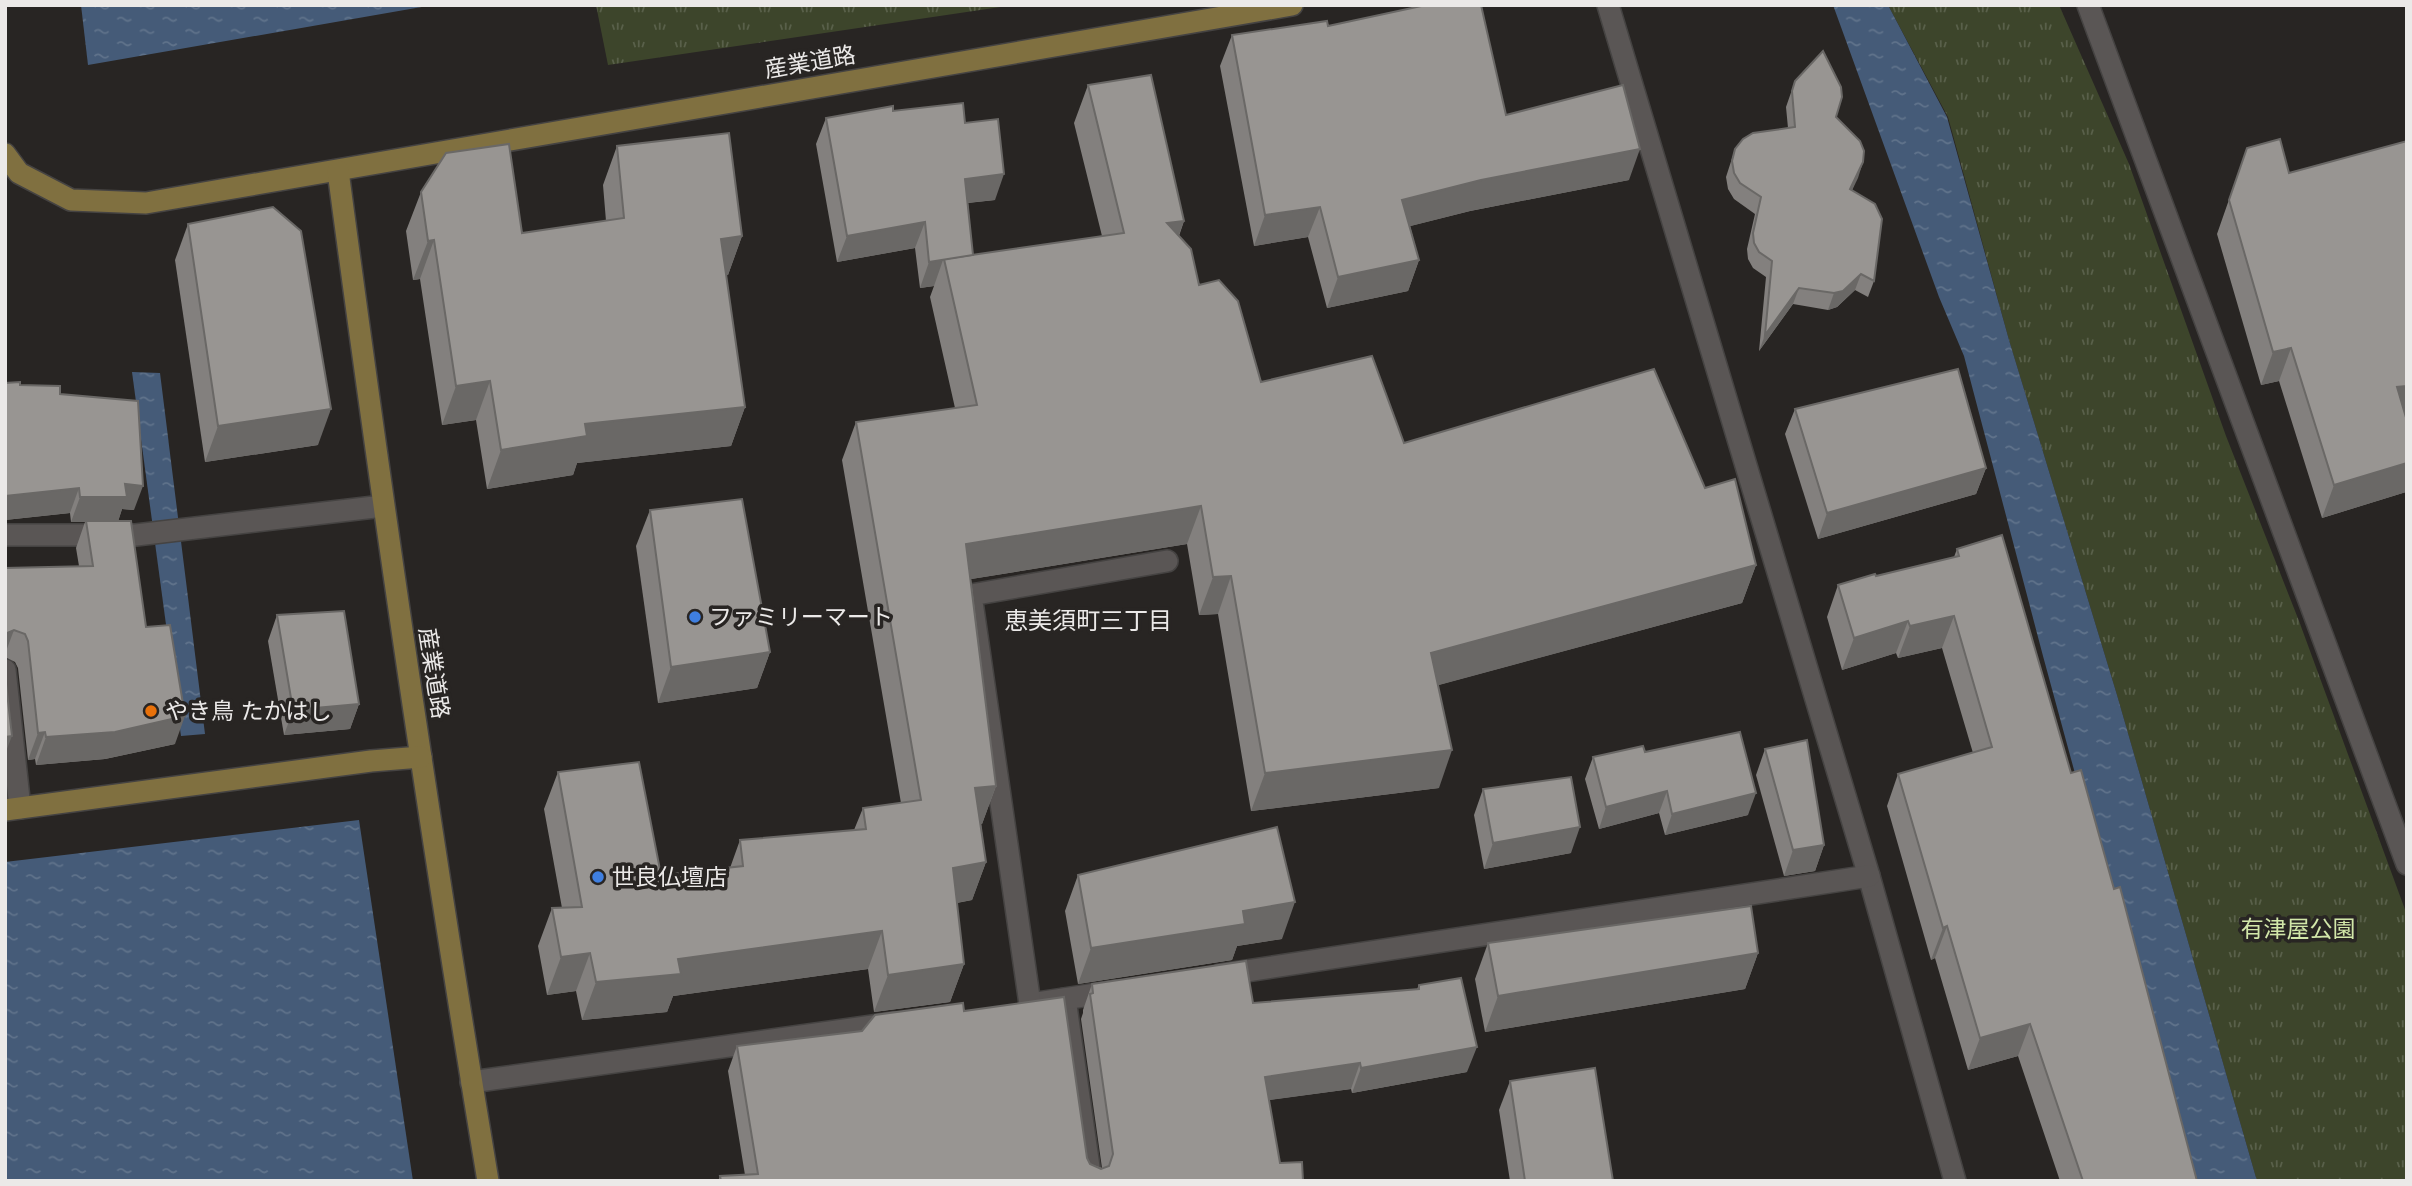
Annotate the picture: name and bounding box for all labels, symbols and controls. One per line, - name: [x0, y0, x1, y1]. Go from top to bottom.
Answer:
- street label: 産業道路: [762, 40, 858, 84]
- place label: ファミリーマート: [709, 603, 893, 631]
- district label: 恵美須町三丁目: [1004, 606, 1172, 635]
- marker: ファミリーマート: [687, 609, 703, 625]
- street label: 産業道路: [413, 625, 455, 721]
- place label: やき鳥 たかはし: [165, 697, 332, 725]
- marker: やき鳥 たかはし: [143, 703, 159, 719]
- place label: 世良仏壇店: [612, 863, 727, 891]
- marker: 世良仏壇店: [590, 869, 606, 885]
- park label: 有津屋公園: [2241, 915, 2356, 943]

